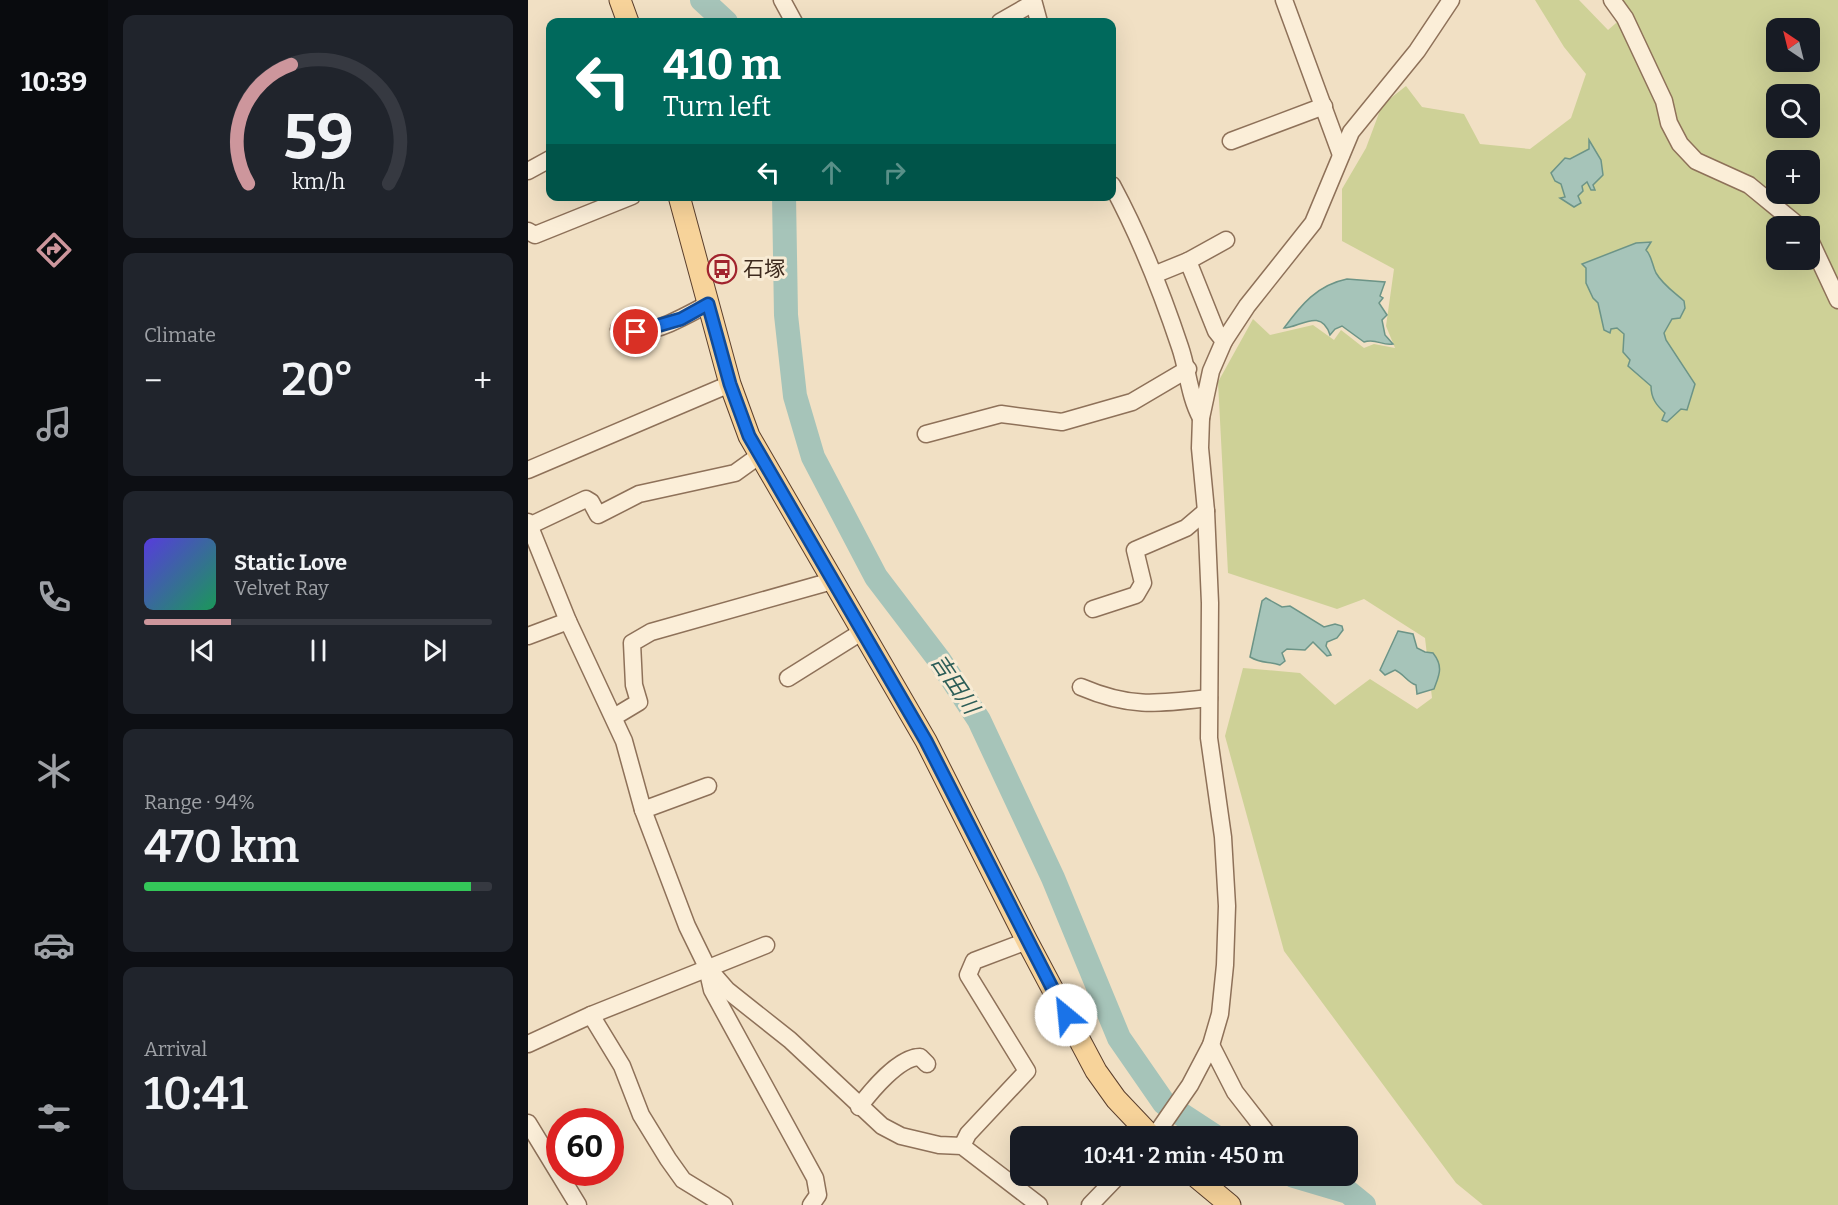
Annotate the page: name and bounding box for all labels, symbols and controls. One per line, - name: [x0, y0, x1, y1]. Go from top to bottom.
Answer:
- north arrow: [1766, 18, 1820, 72]
- map controls: [1766, 18, 1820, 270]
- text: 410 m: [663, 40, 781, 90]
- icon: left: [564, 42, 642, 120]
- text: 10:39: [21, 66, 87, 98]
- button: search: [1766, 84, 1820, 138]
- text: Turn left: [663, 91, 771, 123]
- text: 59: [283, 100, 353, 175]
- button: +: [1766, 150, 1820, 204]
- icon: left: [752, 156, 785, 189]
- icon: ahead: [815, 156, 848, 189]
- icon: right: [878, 156, 911, 189]
- text: km/h: [291, 169, 345, 195]
- button: −: [1766, 216, 1820, 270]
- icon: directions: [33, 229, 75, 271]
- bus stop icon: 石塚: [706, 253, 738, 285]
- place label: 石塚: [743, 256, 785, 282]
- pin: [610, 306, 661, 357]
- icon: arrive: [619, 315, 652, 348]
- text: Climate: [144, 323, 216, 347]
- text: 20°: [281, 353, 354, 407]
- text: −: [144, 361, 162, 401]
- text: +: [473, 361, 492, 401]
- icon: music: [33, 403, 75, 445]
- text: Static Love: [234, 549, 347, 576]
- icon: phone: [33, 576, 75, 618]
- text: Velvet Ray: [234, 576, 329, 600]
- icon: previous: [186, 634, 219, 667]
- icon: pause: [302, 634, 335, 667]
- icon: next: [418, 634, 451, 667]
- water label: 吉田川: [925, 649, 986, 721]
- icon: climate: [33, 750, 75, 792]
- text: Range · 94%: [144, 790, 255, 814]
- text: 470 km: [144, 820, 299, 874]
- icon: car: [33, 924, 75, 966]
- position arrow: [1034, 983, 1098, 1047]
- text: Arrival: [144, 1037, 207, 1061]
- text: 10:41: [144, 1067, 248, 1121]
- icon: filters: [33, 1097, 75, 1139]
- speed limit sign: 60: [546, 1108, 624, 1186]
- text: 10:41 · 2 min · 450 m: [1084, 1142, 1284, 1169]

